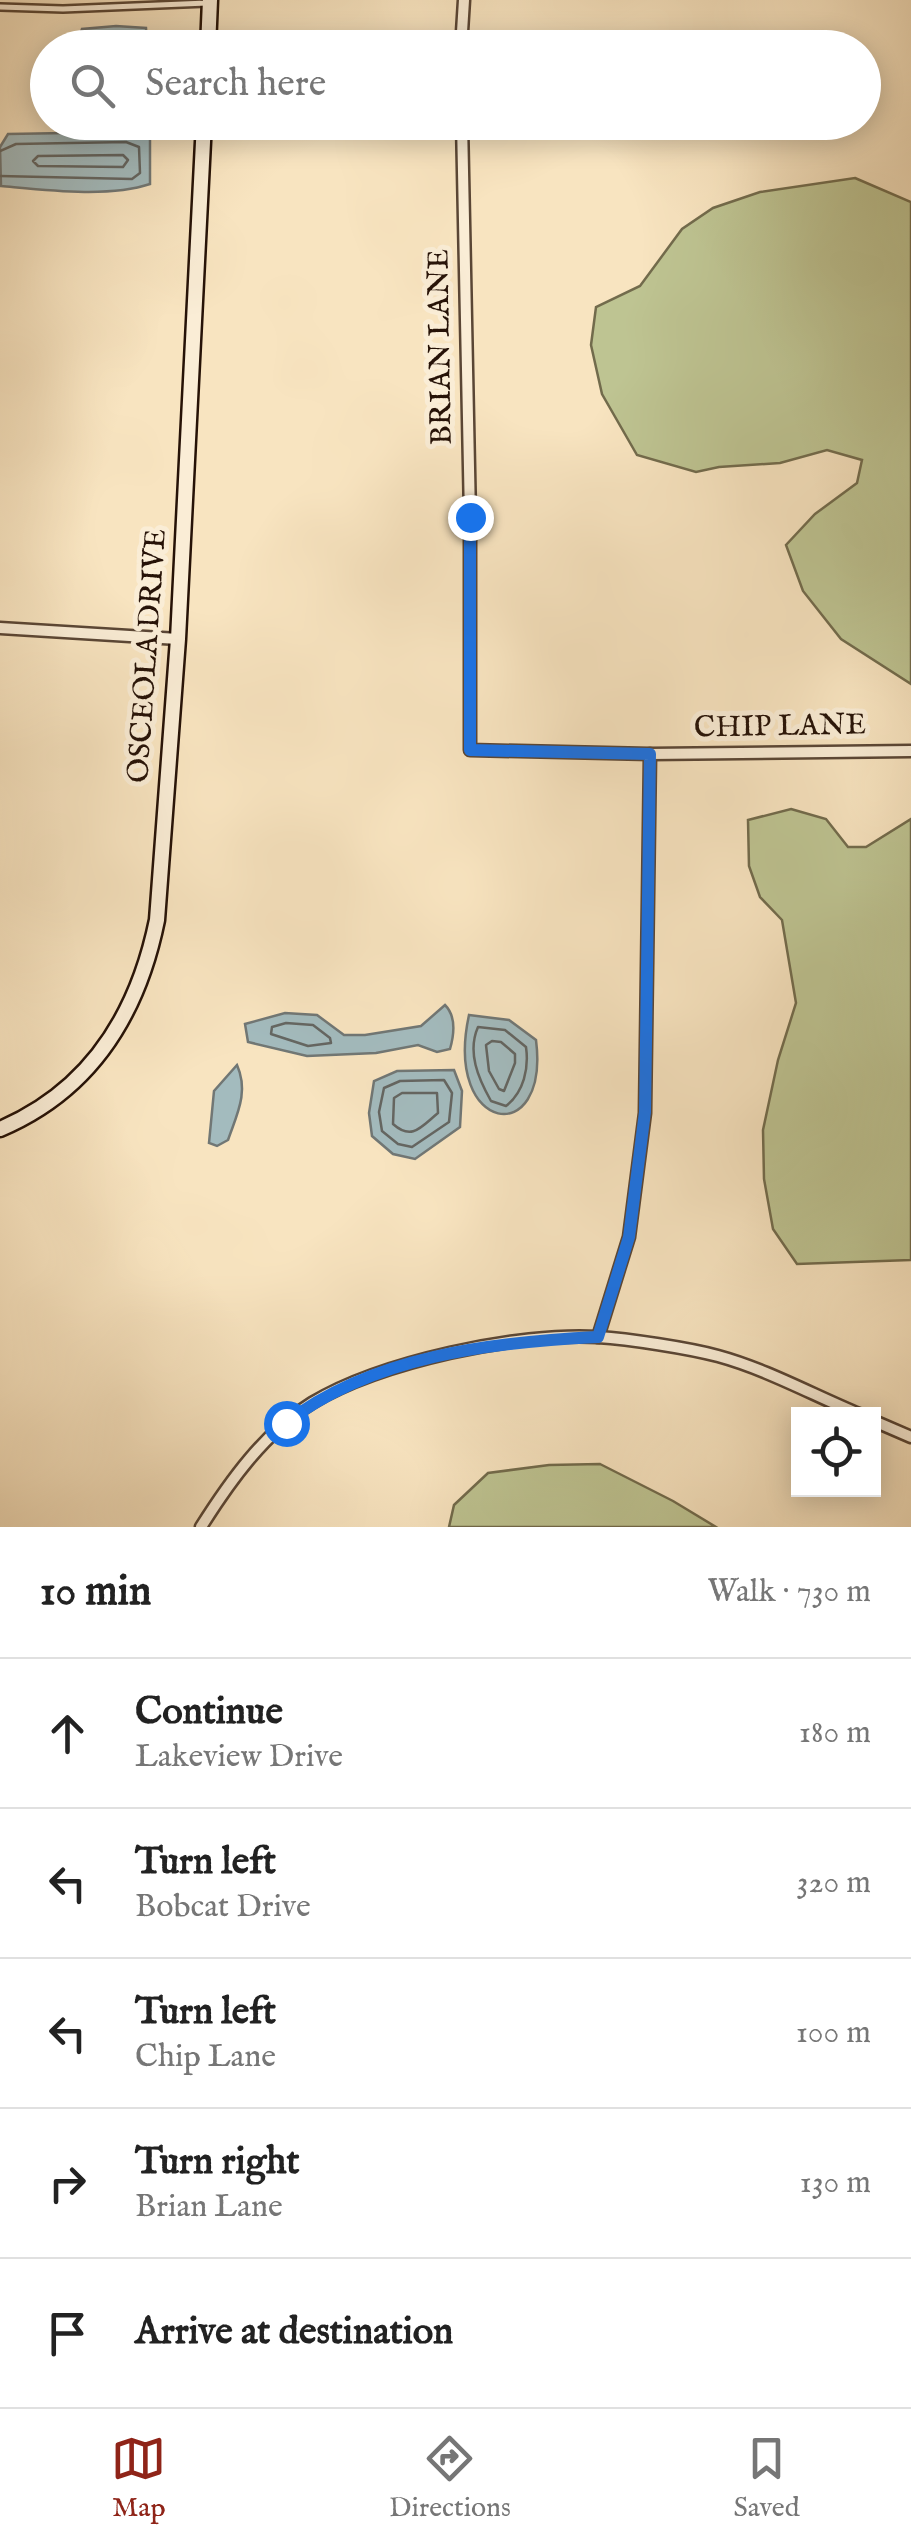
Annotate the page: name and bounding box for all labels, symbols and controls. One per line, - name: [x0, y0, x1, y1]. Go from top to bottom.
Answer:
- search box: [30, 30, 881, 140]
- icon: search: [65, 58, 120, 113]
- text: Search here: [145, 61, 326, 109]
- street label: BRIAN LANE: [420, 249, 462, 445]
- route end: [448, 495, 494, 541]
- street label: OSCEOLA DRIVE: [120, 528, 176, 784]
- street label: CHIP LANE: [694, 706, 866, 748]
- route start: [264, 1401, 310, 1447]
- map controls: [791, 1407, 881, 1497]
- button: locate: [791, 1407, 881, 1497]
- text: 10 min: [40, 1566, 151, 1619]
- text: Walk · 730 m: [707, 1572, 871, 1613]
- text: Continue: [135, 1689, 283, 1737]
- icon: ahead: [40, 1706, 95, 1761]
- text: 180 m: [799, 1713, 871, 1754]
- text: Lakeview Drive: [135, 1737, 343, 1778]
- text: Turn left: [135, 1839, 276, 1887]
- icon: left: [40, 1856, 95, 1911]
- text: 320 m: [797, 1863, 871, 1904]
- text: Bobcat Drive: [135, 1887, 311, 1928]
- text: Turn left: [135, 1989, 276, 2037]
- icon: left: [40, 2006, 95, 2061]
- text: 100 m: [796, 2013, 871, 2054]
- text: Chip Lane: [135, 2037, 276, 2078]
- text: Turn right: [135, 2139, 299, 2187]
- icon: right: [40, 2156, 95, 2211]
- text: 130 m: [800, 2163, 871, 2204]
- text: Brian Lane: [135, 2187, 283, 2228]
- icon: arrive: [40, 2306, 95, 2361]
- text: Arrive at destination: [135, 2309, 453, 2357]
- tab: Map: [111, 2431, 166, 2526]
- tab: Directions: [389, 2431, 511, 2526]
- tab: Saved: [733, 2431, 800, 2526]

